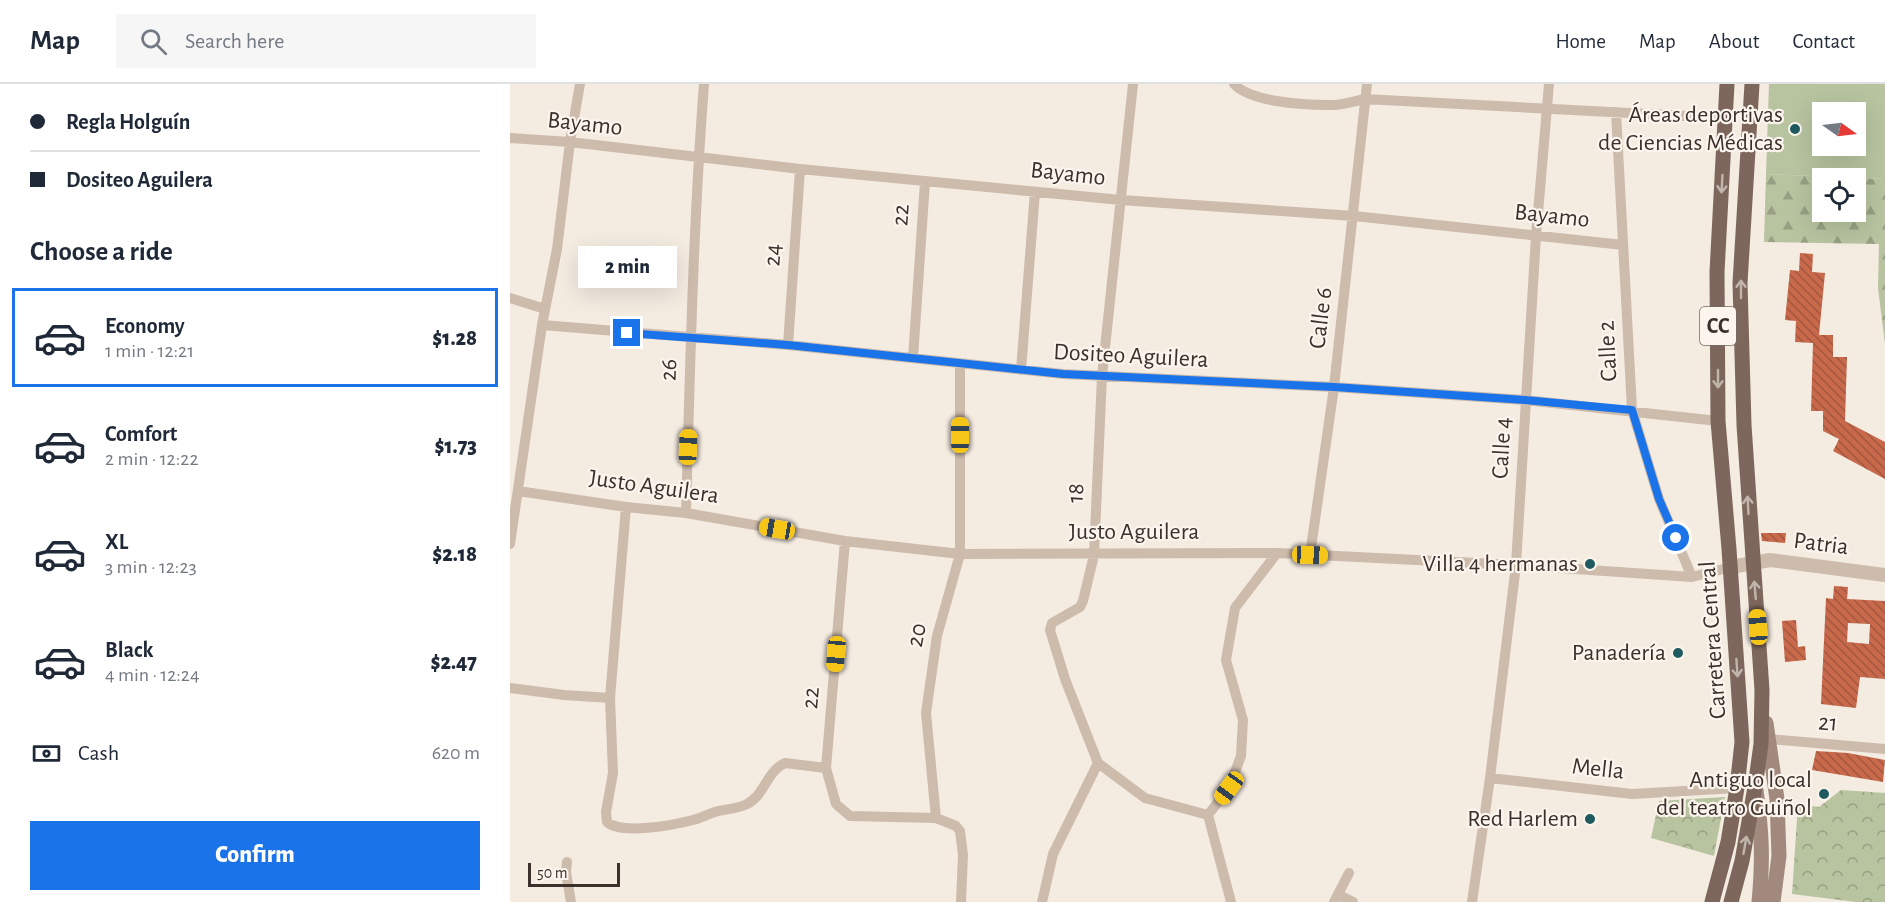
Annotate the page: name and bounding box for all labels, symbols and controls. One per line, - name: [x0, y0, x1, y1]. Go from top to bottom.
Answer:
- search box: [116, 14, 536, 68]
- icon: search: [137, 25, 170, 58]
- text: Map: [30, 27, 80, 55]
- text: Search here: [185, 30, 284, 52]
- text: Home: [1555, 31, 1606, 52]
- text: Map: [1639, 31, 1676, 52]
- text: About: [1709, 31, 1759, 52]
- text: Contact: [1792, 31, 1855, 52]
- place label: Áreas deportivas de Ciencias Médicas: [1598, 101, 1783, 155]
- north arrow: [1812, 102, 1866, 156]
- map controls: [1812, 102, 1866, 222]
- street label: Bayamo: [546, 108, 624, 140]
- text: Regla Holguín: [66, 111, 191, 133]
- marker: Áreas deportivas de Ciencias Médicas: [1788, 122, 1802, 136]
- street label: Bayamo: [1029, 158, 1107, 190]
- button: locate: [1812, 168, 1866, 222]
- text: Dositeo Aguilera: [66, 169, 213, 191]
- one-way arrow: [1716, 174, 1727, 194]
- street label: Bayamo: [1513, 200, 1591, 232]
- street label: 22: [888, 203, 914, 227]
- text: Choose a ride: [30, 238, 173, 265]
- street label: 24: [760, 243, 786, 267]
- callout: 2 min: [578, 246, 676, 288]
- text: 2 min: [605, 257, 650, 277]
- one-way arrow: [1735, 279, 1747, 299]
- street label: Calle 6: [1305, 286, 1337, 350]
- road number: CC: [1700, 307, 1736, 345]
- icon: car: [33, 311, 87, 365]
- text: Economy: [105, 315, 185, 337]
- route end: [613, 319, 640, 346]
- street label: Calle 2: [1594, 320, 1622, 382]
- text: $1.28: [432, 327, 477, 349]
- street label: Dositeo Aguilera: [1053, 340, 1209, 372]
- text: 1 min · 12:21: [105, 341, 194, 361]
- street label: 26: [657, 358, 681, 382]
- one-way arrow: [1712, 369, 1724, 389]
- street label: Calle 4: [1488, 416, 1516, 480]
- car: [951, 417, 969, 453]
- icon: car: [33, 419, 87, 473]
- text: Comfort: [105, 423, 177, 445]
- car: [678, 429, 698, 465]
- text: $1.73: [434, 435, 477, 457]
- text: 2 min · 12:22: [105, 449, 199, 469]
- street label: Justo Aguilera: [588, 466, 720, 508]
- street label: 18: [1064, 483, 1088, 503]
- one-way arrow: [1743, 495, 1754, 515]
- car: [758, 517, 796, 541]
- street label: Justo Aguilera: [1069, 520, 1199, 544]
- route start: [1662, 524, 1689, 551]
- icon: car: [33, 527, 87, 581]
- street label: Patria: [1792, 529, 1850, 559]
- text: XL: [105, 531, 128, 553]
- text: $2.18: [432, 543, 477, 565]
- car: [1292, 545, 1328, 565]
- place label: Villa 4 hermanas: [1423, 552, 1578, 576]
- text: 3 min · 12:23: [105, 557, 197, 577]
- marker: Villa 4 hermanas: [1583, 557, 1597, 571]
- street label: Carretera Central: [1696, 560, 1730, 720]
- one-way arrow: [1749, 580, 1760, 600]
- car: [1748, 608, 1768, 646]
- street label: 20: [903, 621, 931, 649]
- icon: car: [33, 635, 87, 689]
- car: [825, 635, 847, 673]
- text: Black: [105, 639, 153, 661]
- place label: Panadería: [1572, 641, 1666, 665]
- marker: Panadería: [1671, 646, 1685, 660]
- text: $2.47: [430, 651, 477, 673]
- one-way arrow: [1732, 657, 1743, 677]
- text: 4 min · 12:24: [105, 665, 200, 685]
- street label: 22: [798, 686, 824, 710]
- street label: 21: [1817, 710, 1839, 736]
- icon: cash: [30, 737, 63, 770]
- text: Cash: [78, 742, 119, 764]
- text: 620 m: [432, 743, 480, 763]
- street label: Mella: [1571, 754, 1625, 784]
- car: [1211, 768, 1247, 808]
- place label: Antiguo local del teatro Guiñol: [1656, 768, 1812, 820]
- marker: Antiguo local del teatro Guiñol: [1817, 787, 1831, 801]
- place label: Red Harlem: [1467, 807, 1578, 831]
- marker: Red Harlem: [1583, 812, 1597, 826]
- button: Confirm: [30, 821, 480, 890]
- one-way arrow: [1740, 836, 1751, 855]
- scale bar: [528, 860, 620, 888]
- text: 50 m: [537, 865, 568, 881]

